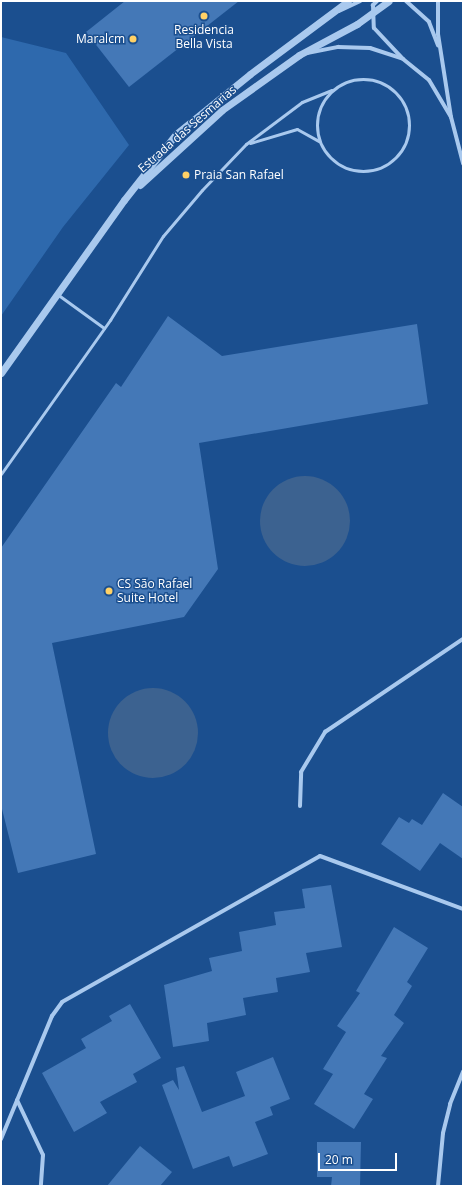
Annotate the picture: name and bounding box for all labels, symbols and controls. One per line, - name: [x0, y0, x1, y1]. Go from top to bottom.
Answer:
- marker: Residencia Bella Vista: [199, 11, 209, 21]
- place label: Residencia Bella Vista: [174, 23, 234, 51]
- place label: Maralcm: [76, 32, 125, 46]
- marker: Maralcm: [128, 34, 138, 44]
- street label: Estrada das Sesmarias: [135, 82, 239, 176]
- place label: Praia San Rafael: [194, 168, 284, 182]
- marker: Praia San Rafael: [181, 170, 191, 180]
- place label: CS São Rafael Suite Hotel: [117, 577, 192, 605]
- marker: CS São Rafael Suite Hotel: [104, 586, 114, 596]
- scale bar: [320, 1145, 399, 1171]
- text: 20 m: [325, 1151, 353, 1168]

